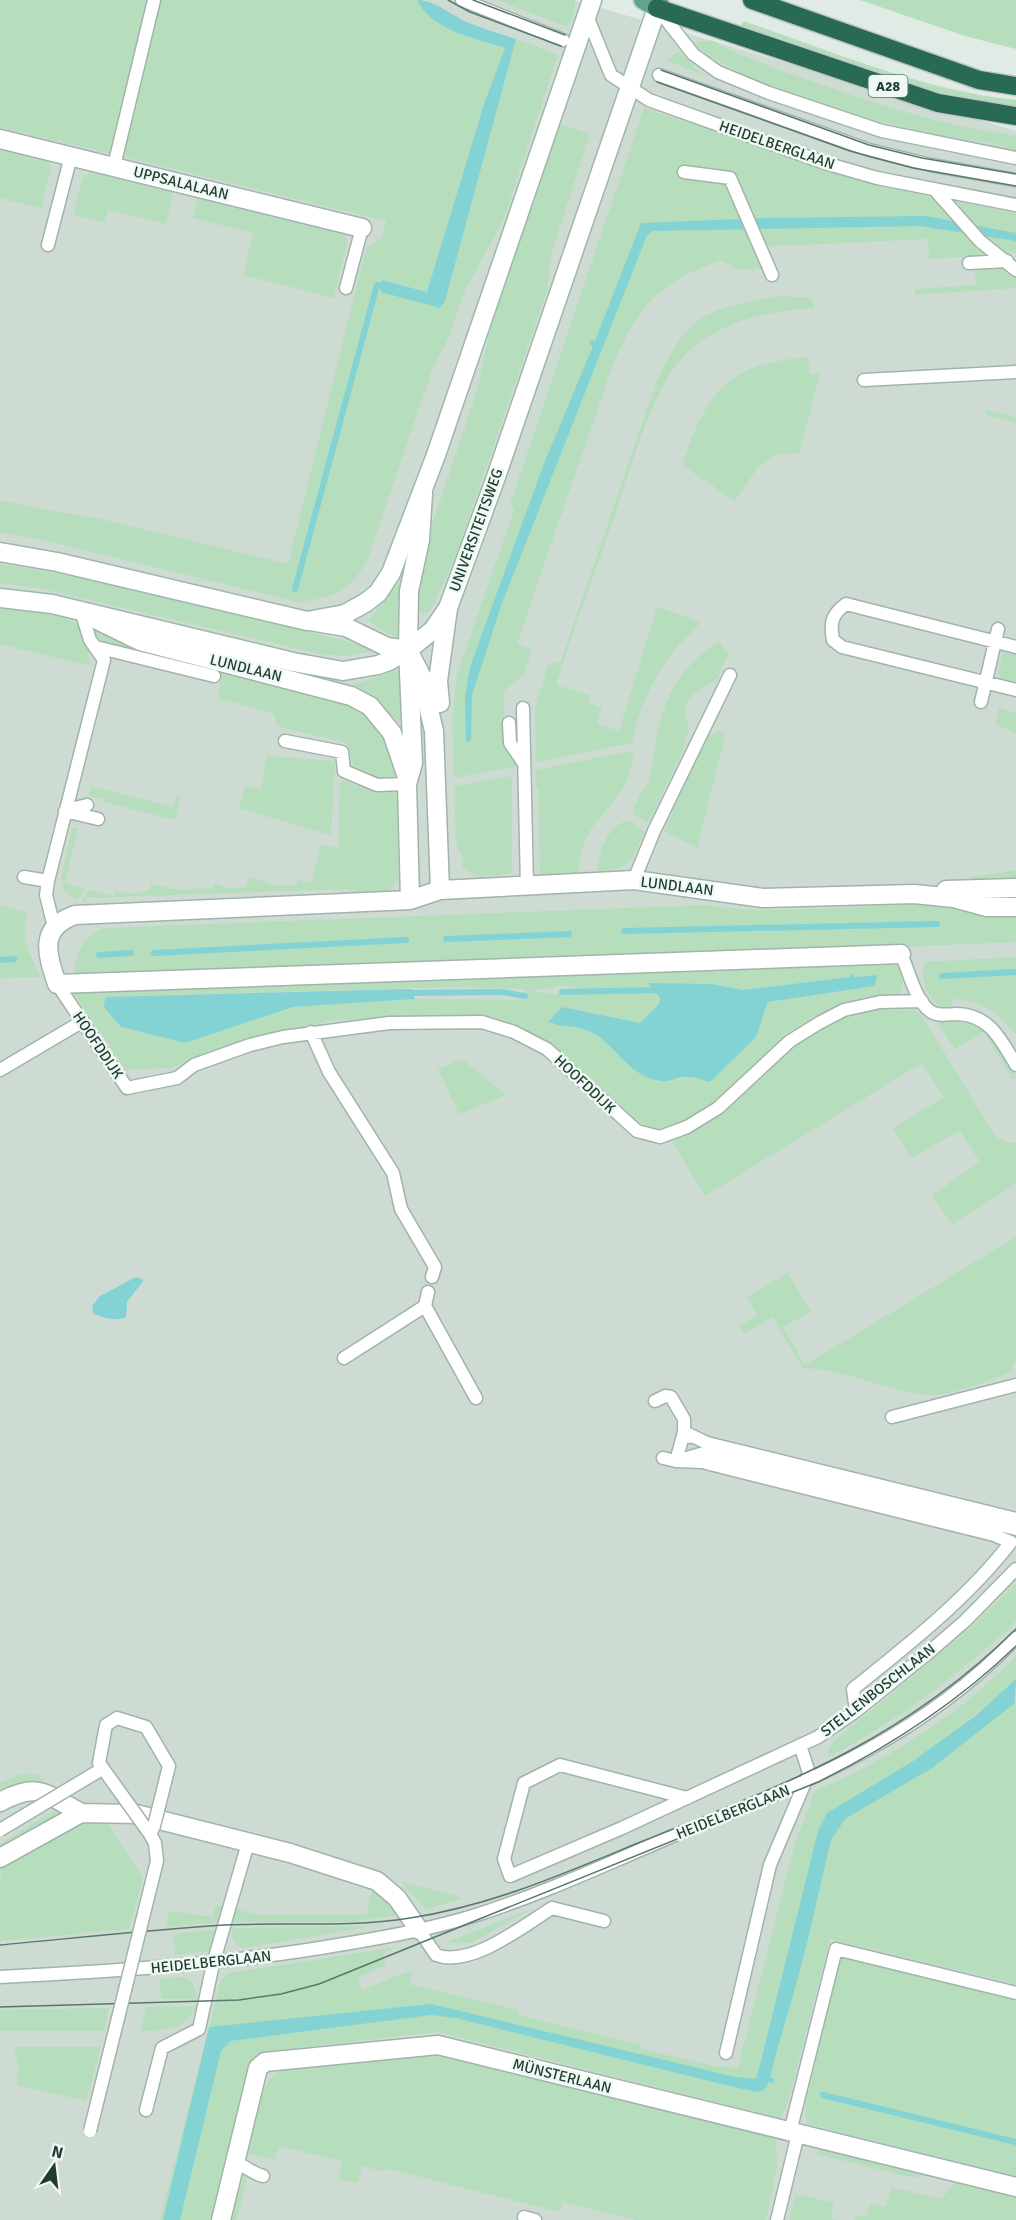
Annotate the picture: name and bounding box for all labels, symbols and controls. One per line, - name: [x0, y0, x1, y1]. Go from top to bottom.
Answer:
- road number: A28: [868, 75, 908, 97]
- street label: HEIDELBERGLAAN: [717, 117, 837, 173]
- street label: UPPSALALAAN: [131, 162, 231, 204]
- street label: UNIVERSITEITSWEG: [445, 466, 507, 594]
- street label: LUNDLAAN: [208, 650, 284, 686]
- street label: LUNDLAAN: [639, 873, 715, 899]
- street label: HOOFDDIJK: [69, 1008, 127, 1082]
- street label: HOOFDDIJK: [551, 1051, 619, 1117]
- street label: STELLENBOSCHLAAN: [817, 1640, 939, 1740]
- street label: HEIDELBERGLAAN: [673, 1781, 793, 1843]
- street label: HEIDELBERGLAAN: [150, 1947, 272, 1977]
- street label: MÜNSTERLAAN: [511, 2055, 613, 2097]
- north arrow: [24, 2136, 84, 2196]
- text: N: [50, 2141, 65, 2163]

